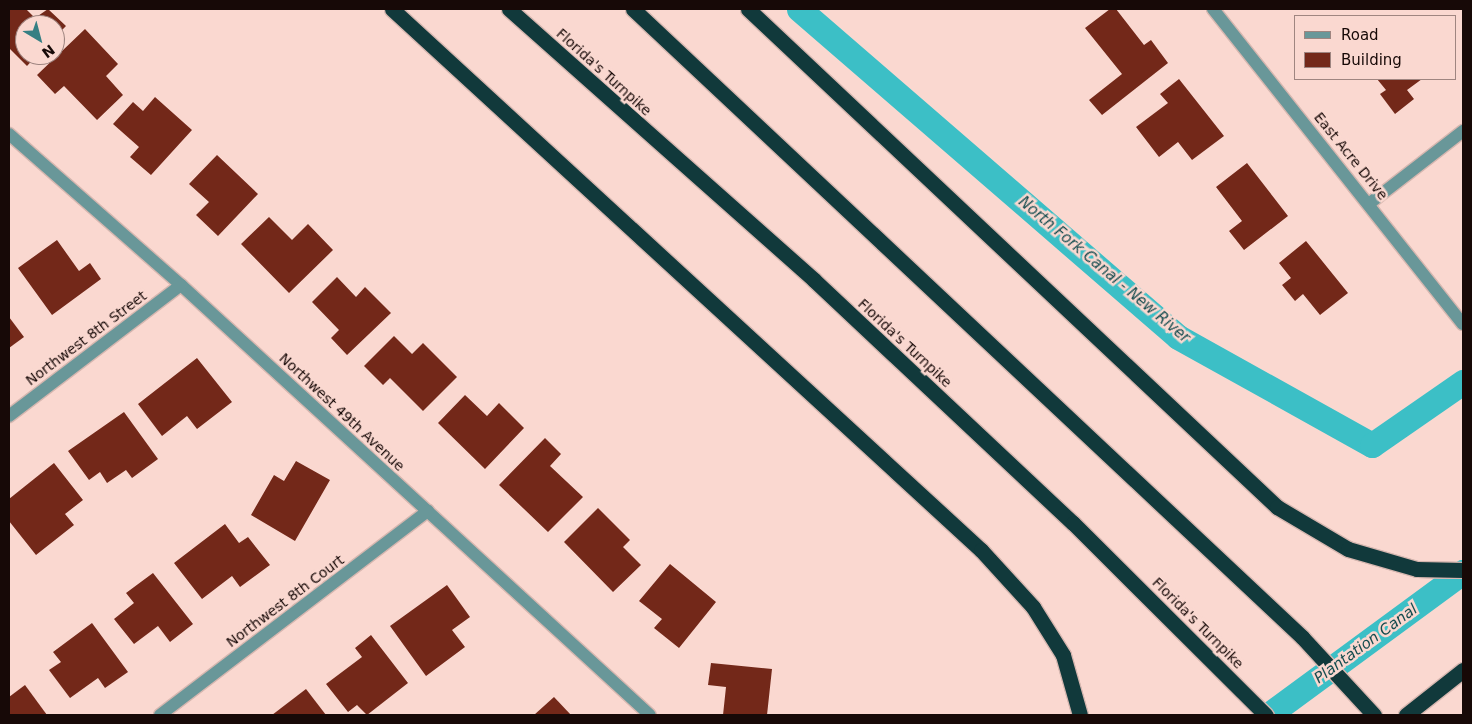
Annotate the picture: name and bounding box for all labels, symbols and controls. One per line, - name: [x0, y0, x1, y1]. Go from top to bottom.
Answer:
- north arrow: [15, 15, 65, 65]
- legend: [1294, 15, 1457, 80]
- street label: Florida's Turnpike: [553, 25, 655, 119]
- text: Road: [1341, 26, 1379, 44]
- text: N: [39, 41, 58, 61]
- text: Building: [1341, 51, 1402, 69]
- street label: East Acre Drive: [1311, 109, 1391, 203]
- water label: North Fork Canal - New River: [1015, 193, 1193, 347]
- street label: Northwest 8th Street: [22, 287, 150, 389]
- street label: Florida's Turnpike: [855, 295, 955, 391]
- street label: Northwest 49th Avenue: [276, 350, 408, 474]
- street label: Northwest 8th Court: [223, 551, 347, 651]
- street label: Florida's Turnpike: [1149, 574, 1247, 672]
- water label: Plantation Canal: [1311, 601, 1421, 687]

